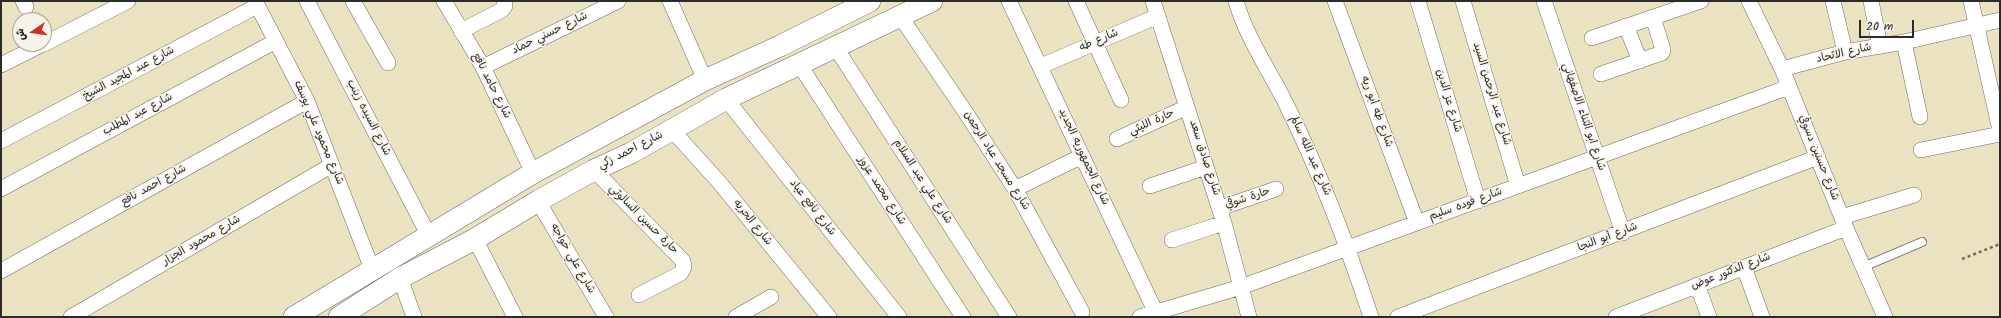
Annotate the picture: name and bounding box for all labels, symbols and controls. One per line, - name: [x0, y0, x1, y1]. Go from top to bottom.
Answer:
- street label: شارع حسني حماد: [510, 10, 590, 58]
- north arrow: [12, 12, 52, 52]
- scale bar: [1861, 12, 1916, 38]
- text: 20 m: [1866, 17, 1893, 36]
- text: ش: [11, 27, 31, 42]
- street label: شارع طه: [1077, 27, 1121, 55]
- street label: شارع عبد الرحمن السيد: [1469, 41, 1513, 147]
- street label: شارع الاتحاد: [1815, 41, 1873, 67]
- street label: شارع عبد المجيد الشيخ: [81, 44, 177, 104]
- street label: شارع حامد نافع: [469, 51, 513, 121]
- street label: شارع ابو الثناء الاصفهاني: [1558, 61, 1608, 173]
- street label: شارع عز الدين: [1432, 68, 1464, 134]
- street label: شارع طه أبو ريه: [1357, 75, 1395, 149]
- street label: شارع السيده زينب: [343, 78, 393, 158]
- street label: شارع محمود علي يوسف: [290, 79, 346, 187]
- street label: شارع عبد المطلب: [101, 91, 175, 139]
- street label: شارع الجمهوريه الجديد: [1055, 106, 1111, 208]
- street label: حارة الليثي: [1127, 107, 1177, 139]
- street label: شارع مسجد عباد الرحمن: [960, 109, 1032, 213]
- street label: شارع حسنين دسوقي: [1795, 113, 1841, 203]
- street label: شارع عبد الله سالم: [1287, 114, 1333, 198]
- street label: شارع صادق سعد: [1186, 119, 1222, 197]
- street label: شارع احمد زكي: [596, 129, 666, 173]
- street label: شارع علي عبد السلام: [890, 137, 954, 227]
- street label: شارع محمد عزوز: [854, 154, 908, 228]
- street label: شارع احمد نافع: [119, 163, 189, 209]
- street label: شارع نافع عياد: [786, 177, 838, 239]
- street label: حارة حسين السالوتي: [606, 183, 680, 257]
- street label: حارة شوقي: [1224, 186, 1272, 212]
- street label: شارع فوده سليم: [1428, 186, 1504, 224]
- street label: شارع الحريه: [730, 197, 774, 249]
- street label: شارع محمود الجزار: [161, 213, 243, 269]
- street label: شارع أبو النجا: [1576, 221, 1640, 255]
- street label: شارع علي خواجه: [547, 222, 597, 296]
- street label: شارع الدكتور عوض: [1689, 251, 1773, 293]

